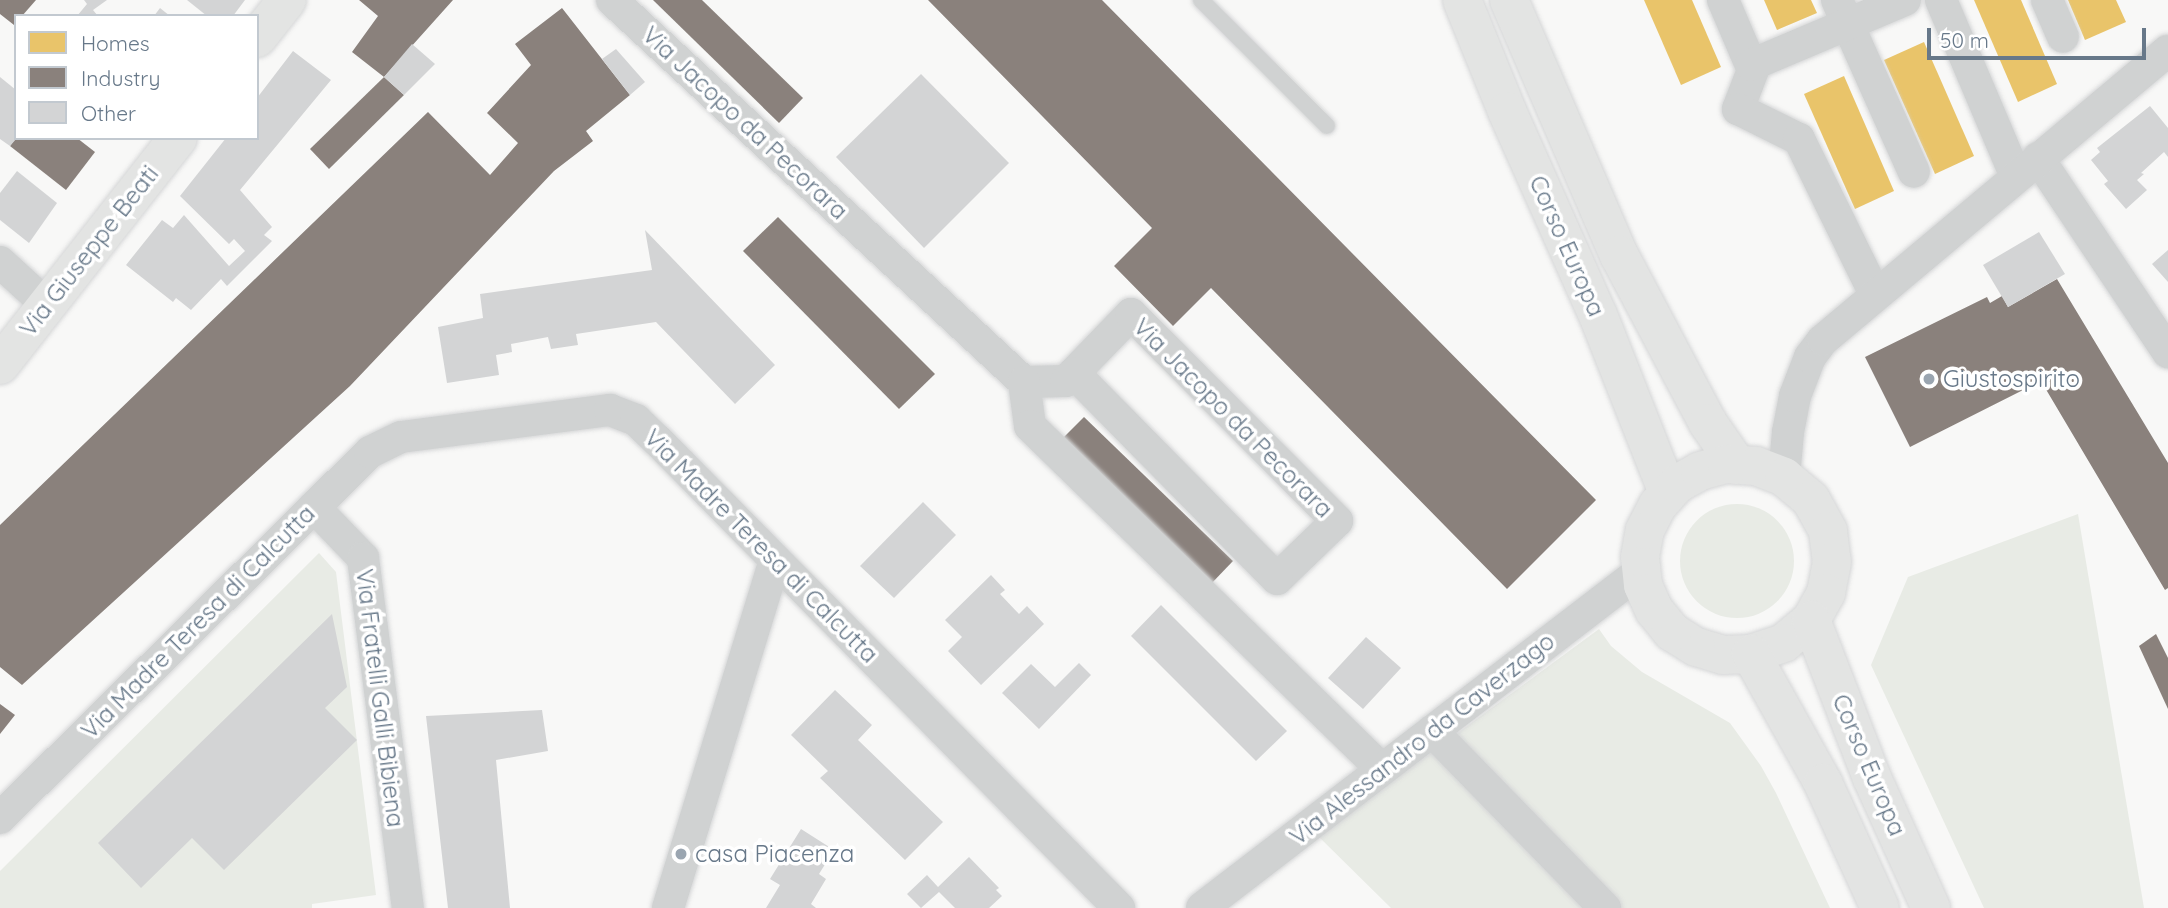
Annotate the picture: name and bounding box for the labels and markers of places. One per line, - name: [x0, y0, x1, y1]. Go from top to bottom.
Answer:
- place label: Giustospirito: [1943, 365, 2080, 393]
- marker: Giustospirito: [1921, 371, 1937, 387]
- place label: casa Piacenza: [695, 840, 854, 868]
- marker: casa Piacenza: [673, 846, 689, 862]

